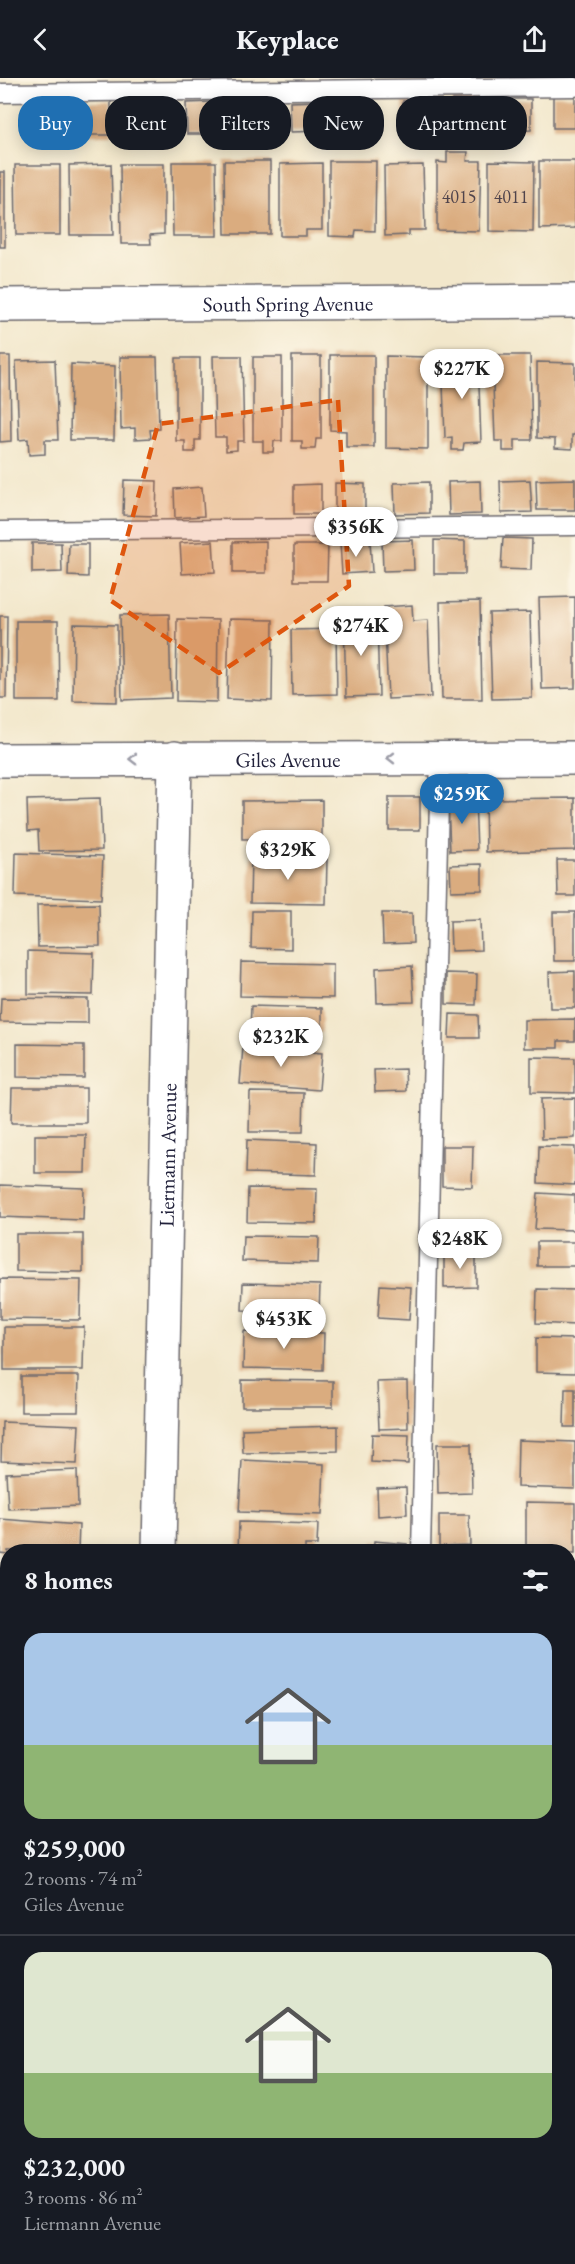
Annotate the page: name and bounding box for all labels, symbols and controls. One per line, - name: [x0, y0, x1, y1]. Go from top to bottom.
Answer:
- text: Keyplace: [236, 22, 339, 57]
- icon: back: [24, 23, 57, 56]
- icon: share: [518, 23, 551, 56]
- chip: Buy: [18, 96, 93, 150]
- chip: Rent: [105, 96, 187, 150]
- chip: Filters: [199, 96, 291, 150]
- chip: New: [303, 96, 384, 150]
- chip: Apartment: [396, 96, 527, 150]
- house number: 4015: [442, 185, 476, 208]
- house number: 4011: [494, 185, 528, 208]
- street label: South Spring Avenue: [203, 289, 373, 317]
- pin: $227K: [420, 349, 504, 400]
- text: $227K: [434, 355, 490, 381]
- pin: $356K: [314, 507, 398, 558]
- text: $356K: [328, 513, 384, 539]
- pin: $274K: [319, 606, 403, 657]
- text: $274K: [333, 612, 389, 638]
- street label: Giles Avenue: [235, 745, 341, 773]
- one-way arrow: [386, 752, 395, 764]
- one-way arrow: [128, 753, 137, 765]
- pin: $259K: [420, 774, 504, 825]
- text: $259K: [434, 780, 490, 806]
- pin: $329K: [246, 830, 330, 881]
- text: $329K: [260, 836, 316, 862]
- pin: $232K: [239, 1017, 323, 1068]
- text: $232K: [253, 1023, 309, 1049]
- street label: Liermann Avenue: [152, 1083, 182, 1227]
- pin: $248K: [418, 1219, 502, 1270]
- text: $248K: [432, 1225, 488, 1251]
- pin: $453K: [242, 1299, 326, 1350]
- text: $453K: [256, 1305, 312, 1331]
- text: 8 homes: [24, 1563, 113, 1597]
- icon: filters: [519, 1564, 552, 1597]
- icon: home: [234, 1672, 342, 1780]
- text: $259,000: [24, 1831, 125, 1865]
- text: 2 rooms · 74 m²: [24, 1865, 143, 1891]
- text: Giles Avenue: [24, 1891, 124, 1917]
- icon: home: [234, 1991, 342, 2099]
- text: $232,000: [24, 2150, 125, 2184]
- text: 3 rooms · 86 m²: [24, 2184, 143, 2210]
- text: Liermann Avenue: [24, 2210, 161, 2236]

